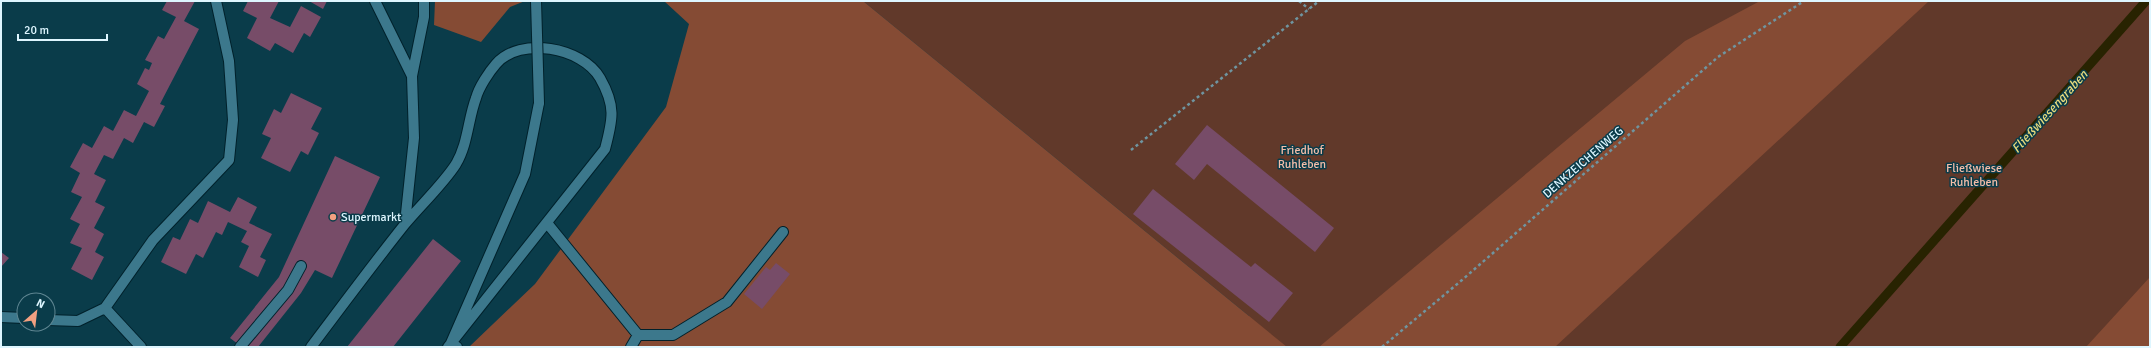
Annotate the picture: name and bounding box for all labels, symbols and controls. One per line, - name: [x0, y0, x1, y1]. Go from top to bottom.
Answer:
- scale bar: [18, 16, 107, 42]
- text: 20 m: [24, 23, 49, 38]
- water label: Fließwiesengraben: [2008, 66, 2092, 156]
- street label: DENKZEICHENWEG: [1540, 123, 1627, 201]
- park label: Friedhof Ruhleben: [1278, 143, 1326, 172]
- park label: Fließwiese Ruhleben: [1946, 161, 2002, 190]
- place label: Supermarkt: [341, 210, 401, 225]
- marker: Supermarkt: [328, 212, 338, 222]
- north arrow: [16, 292, 56, 332]
- text: N: [34, 296, 47, 311]

